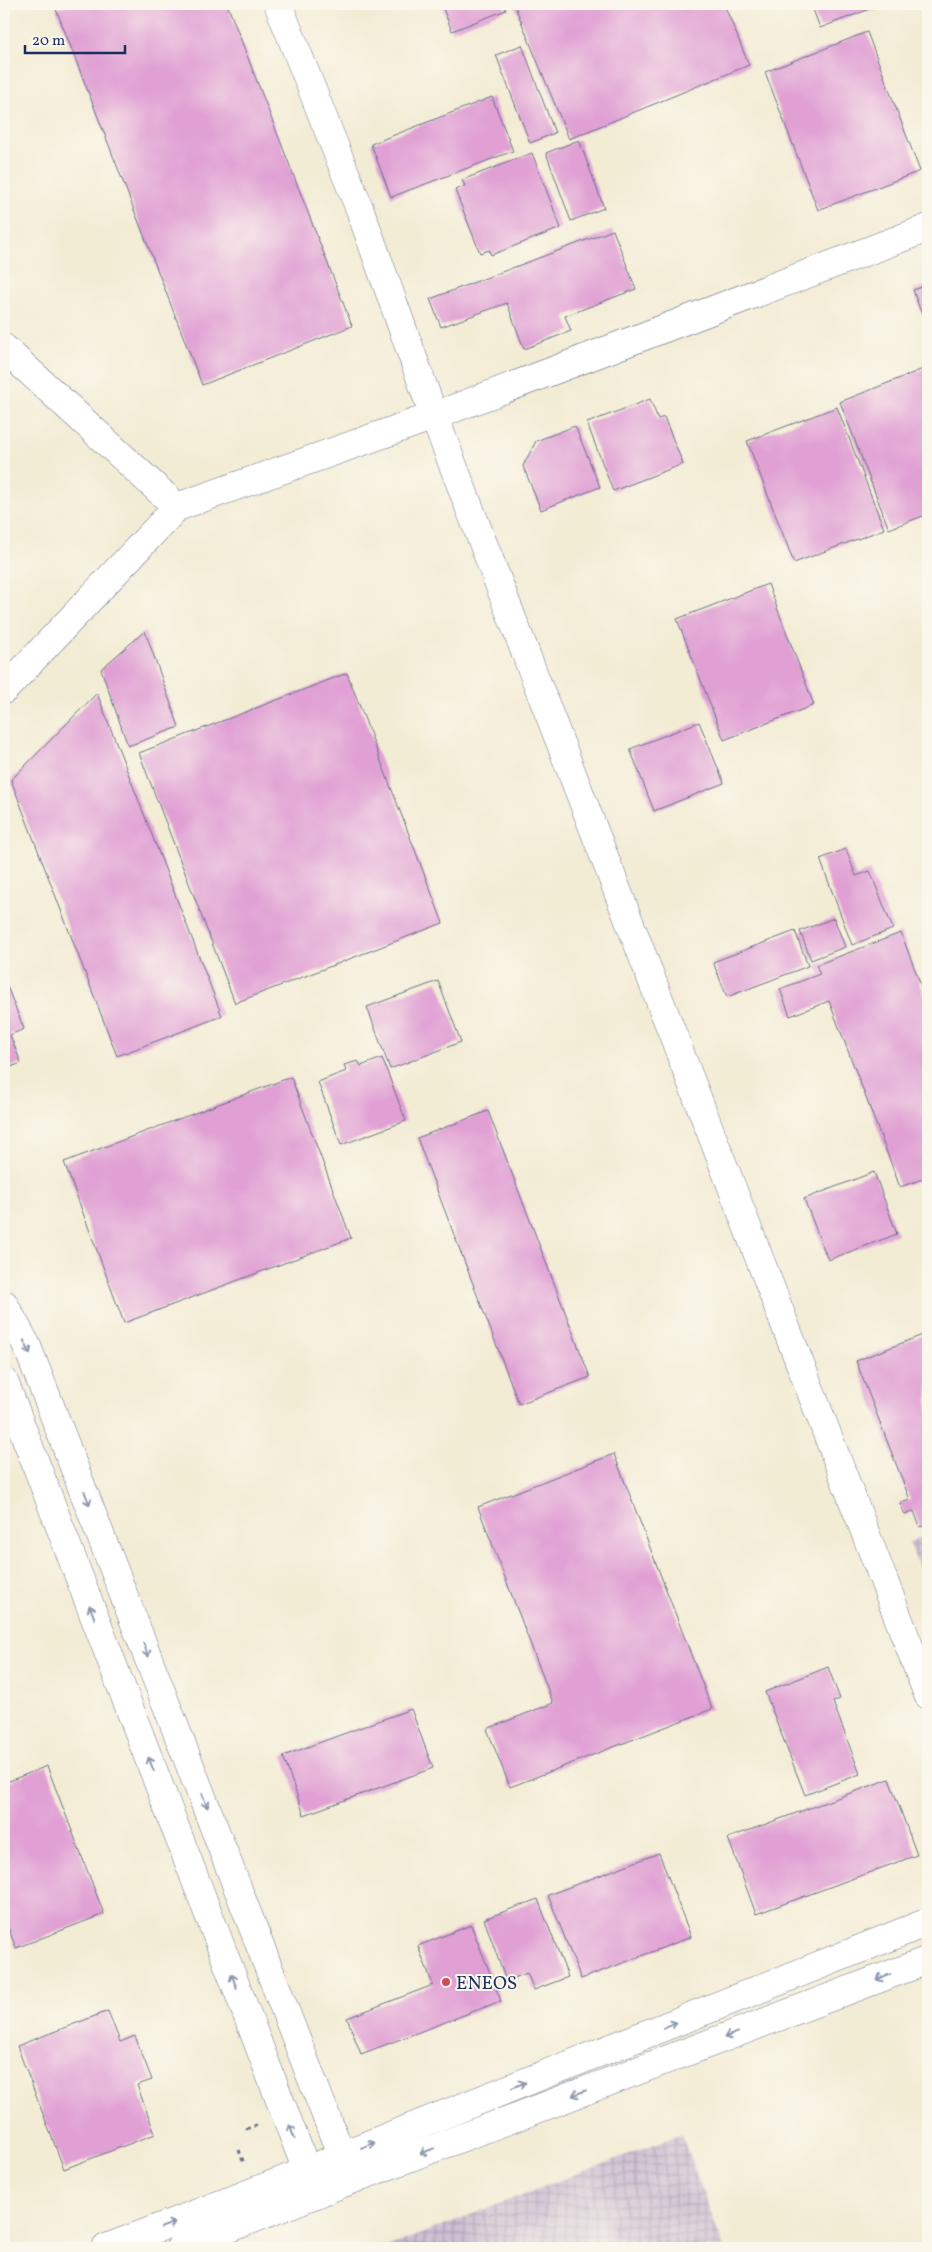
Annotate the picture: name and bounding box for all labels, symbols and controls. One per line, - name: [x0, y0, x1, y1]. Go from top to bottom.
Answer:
- scale bar: [25, 22, 125, 54]
- text: 20 m: [32, 31, 65, 52]
- one-way arrow: [23, 1339, 33, 1354]
- one-way arrow: [82, 1490, 92, 1505]
- one-way arrow: [87, 1605, 97, 1620]
- one-way arrow: [141, 1642, 151, 1657]
- one-way arrow: [145, 1756, 154, 1771]
- one-way arrow: [200, 1793, 210, 1808]
- place label: ENEOS: [456, 1971, 517, 1997]
- one-way arrow: [229, 1973, 238, 1989]
- one-way arrow: [876, 1973, 891, 1982]
- marker: ENEOS: [440, 1976, 452, 1988]
- one-way arrow: [662, 2020, 677, 2029]
- one-way arrow: [724, 2031, 739, 2040]
- one-way arrow: [511, 2080, 526, 2090]
- one-way arrow: [572, 2089, 587, 2098]
- one-way arrow: [287, 2125, 296, 2141]
- one-way arrow: [360, 2140, 375, 2150]
- one-way arrow: [420, 2147, 435, 2156]
- one-way arrow: [160, 2219, 175, 2229]

